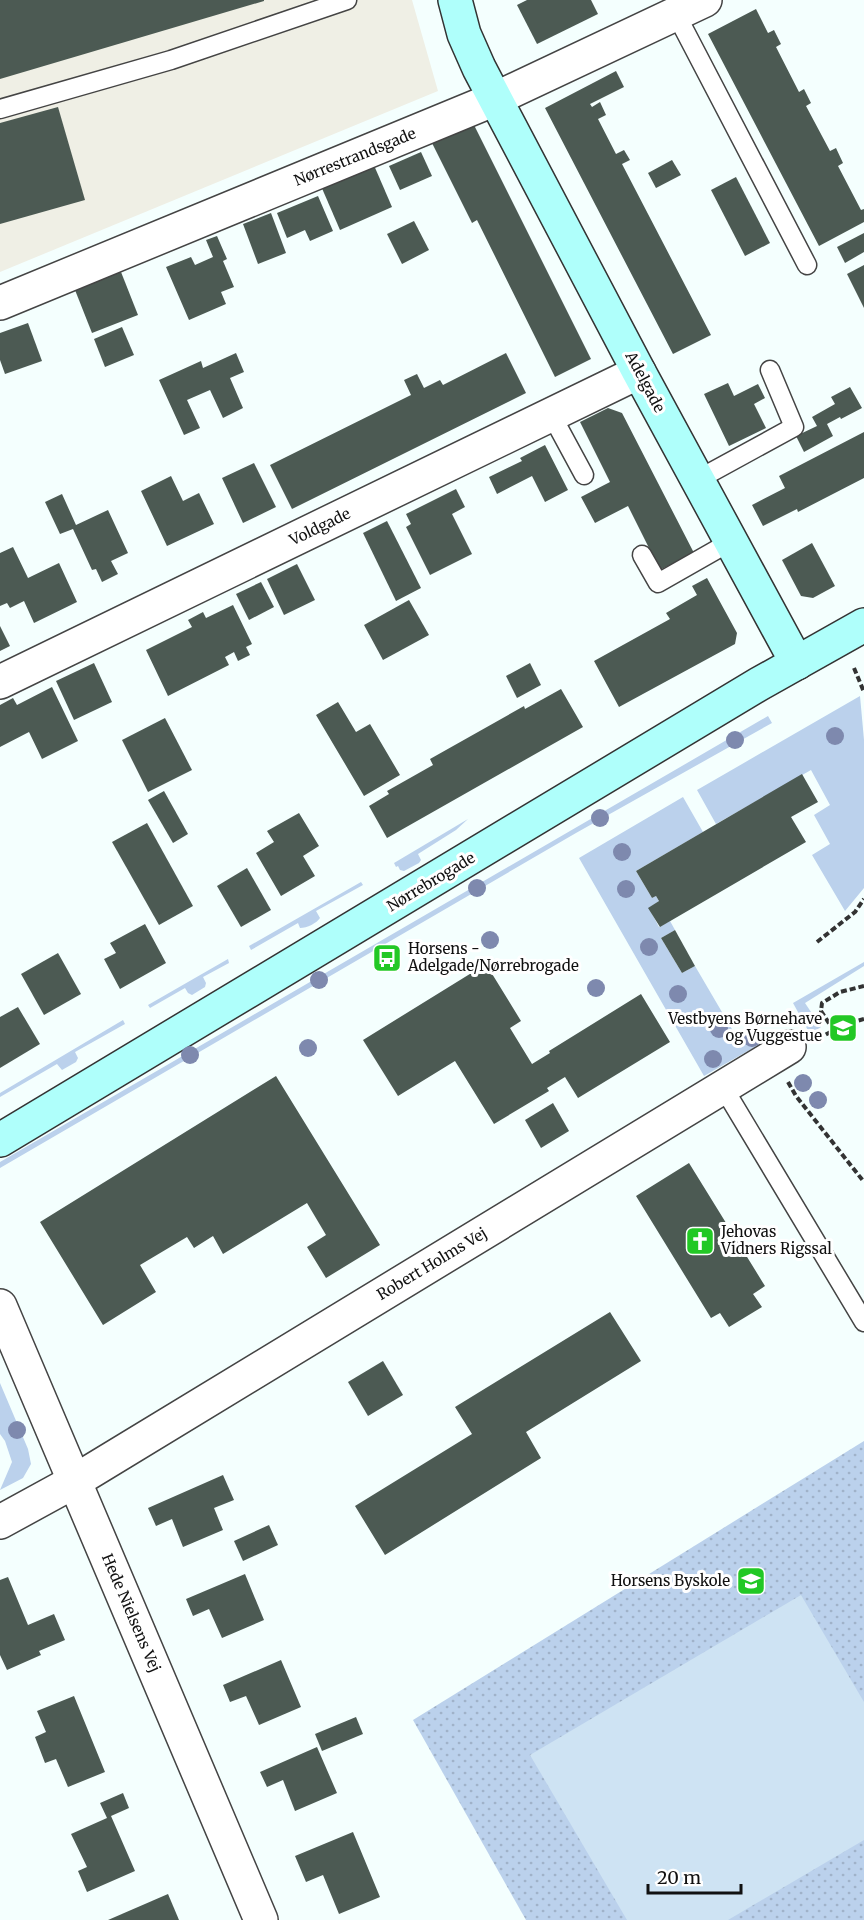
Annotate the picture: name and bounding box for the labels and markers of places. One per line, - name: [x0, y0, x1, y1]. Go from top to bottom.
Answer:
- place label: Horsens - Adelgade/Nørrebrogade: [407, 939, 579, 975]
- bus stop icon: Horsens - Adelgade/Nørrebrogade: [371, 942, 403, 974]
- place label: Vestbyens Børnehave og Vuggestue: [667, 1009, 822, 1045]
- school or university icon: Vestbyens Børnehave og Vuggestue: [827, 1012, 859, 1044]
- place label: Jehovas Vidners Rigssal: [720, 1222, 832, 1258]
- church icon: Jehovas Vidners Rigssal: [684, 1225, 716, 1257]
- school or university icon: Horsens Byskole: [735, 1565, 767, 1597]
- place label: Horsens Byskole: [611, 1571, 730, 1590]

